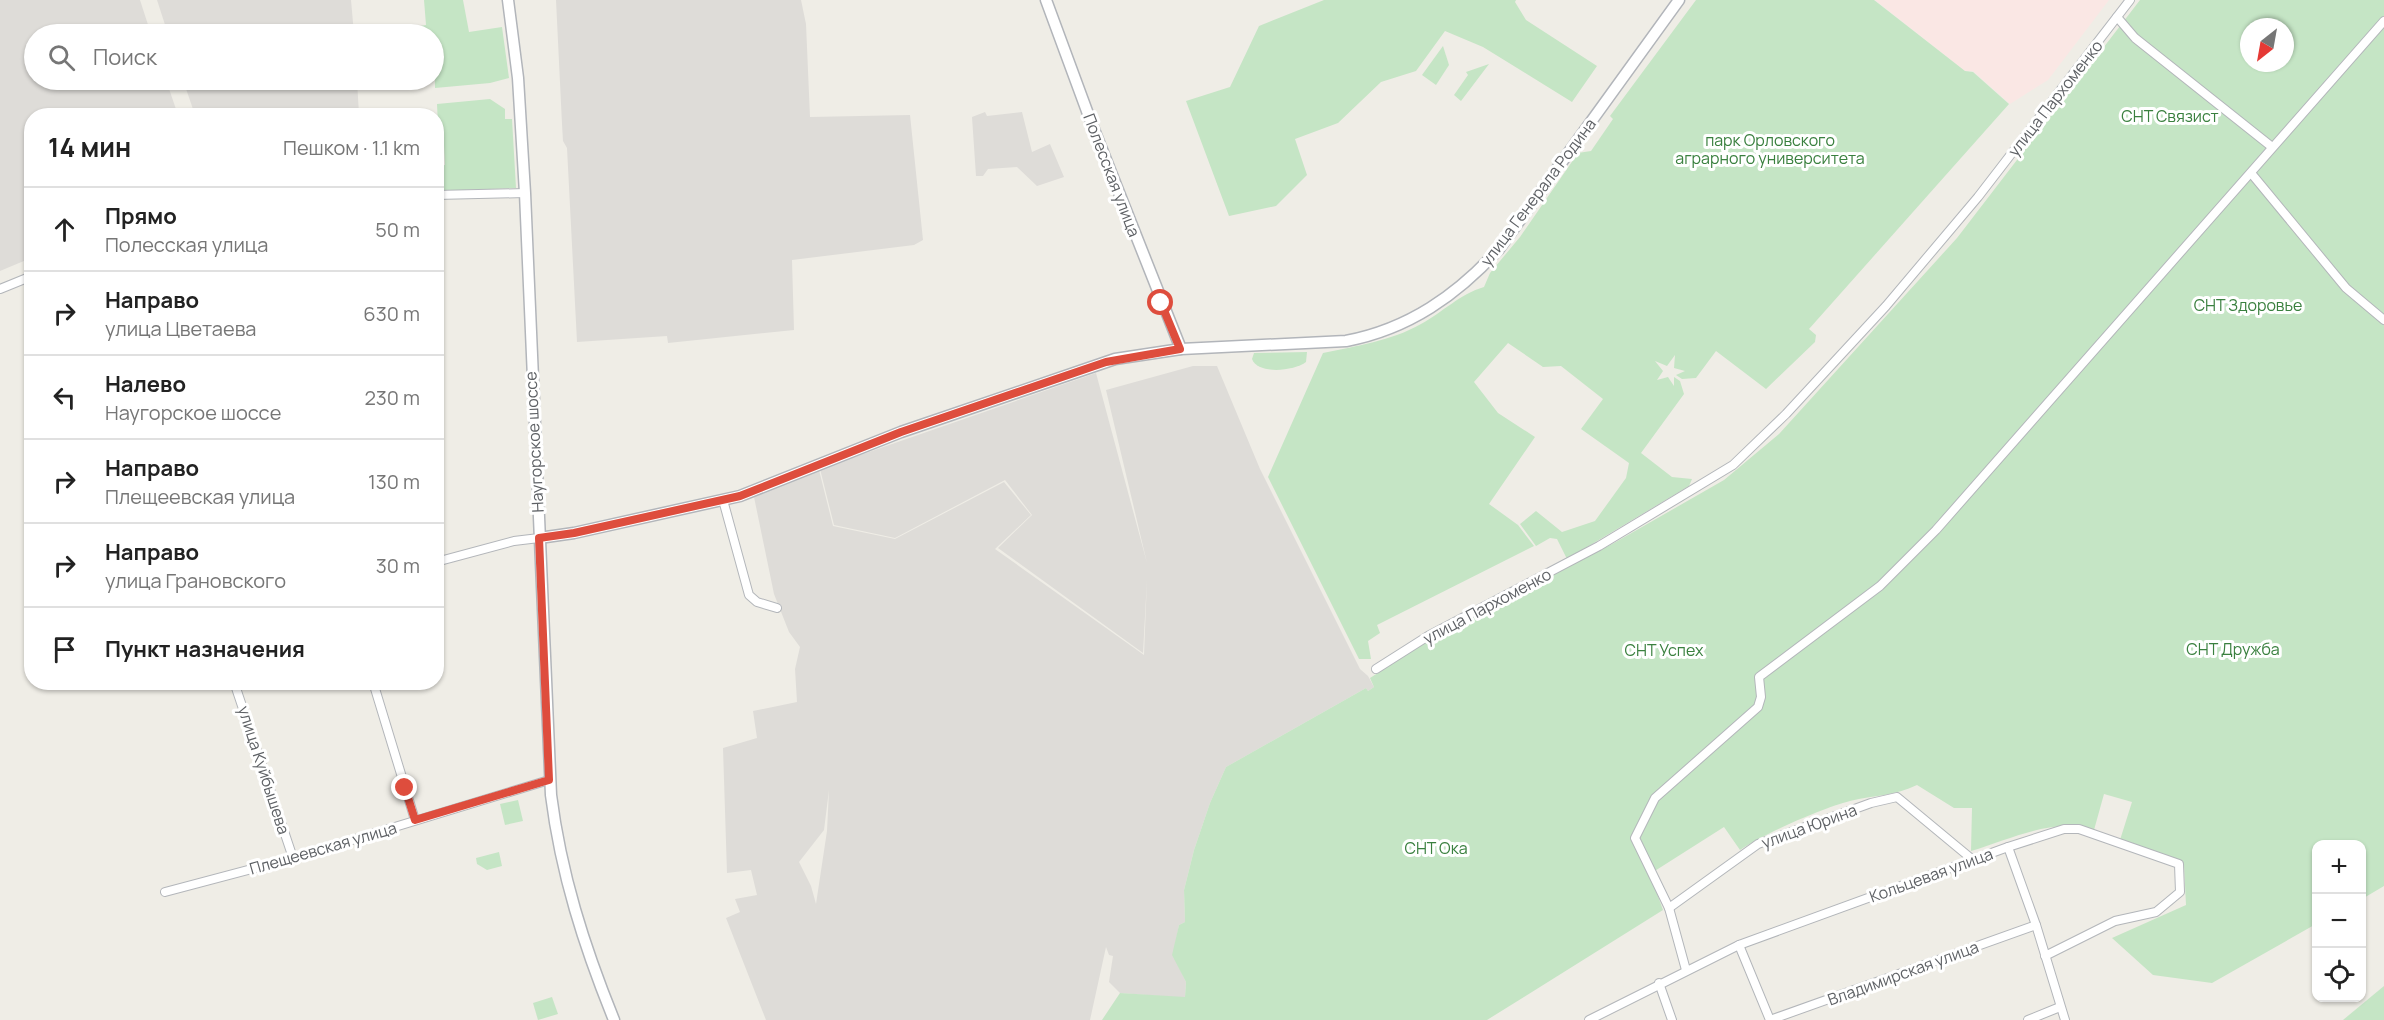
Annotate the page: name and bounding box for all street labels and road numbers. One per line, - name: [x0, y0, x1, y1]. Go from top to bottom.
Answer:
- street label: улица Пархоменко: [2003, 35, 2107, 161]
- street label: Полесская улица: [1078, 110, 1146, 240]
- street label: улица Генерала Родина: [1475, 114, 1601, 270]
- street label: Наугорское шоссе: [519, 371, 549, 513]
- street label: улица Пархоменко: [1419, 563, 1555, 649]
- street label: улица Куйбышева: [233, 703, 295, 837]
- street label: улица Юрина: [1758, 799, 1860, 853]
- street label: Плещеевская улица: [247, 816, 399, 880]
- street label: Кольцевая улица: [1866, 842, 1996, 908]
- street label: Владимирская улица: [1824, 935, 1982, 1011]

